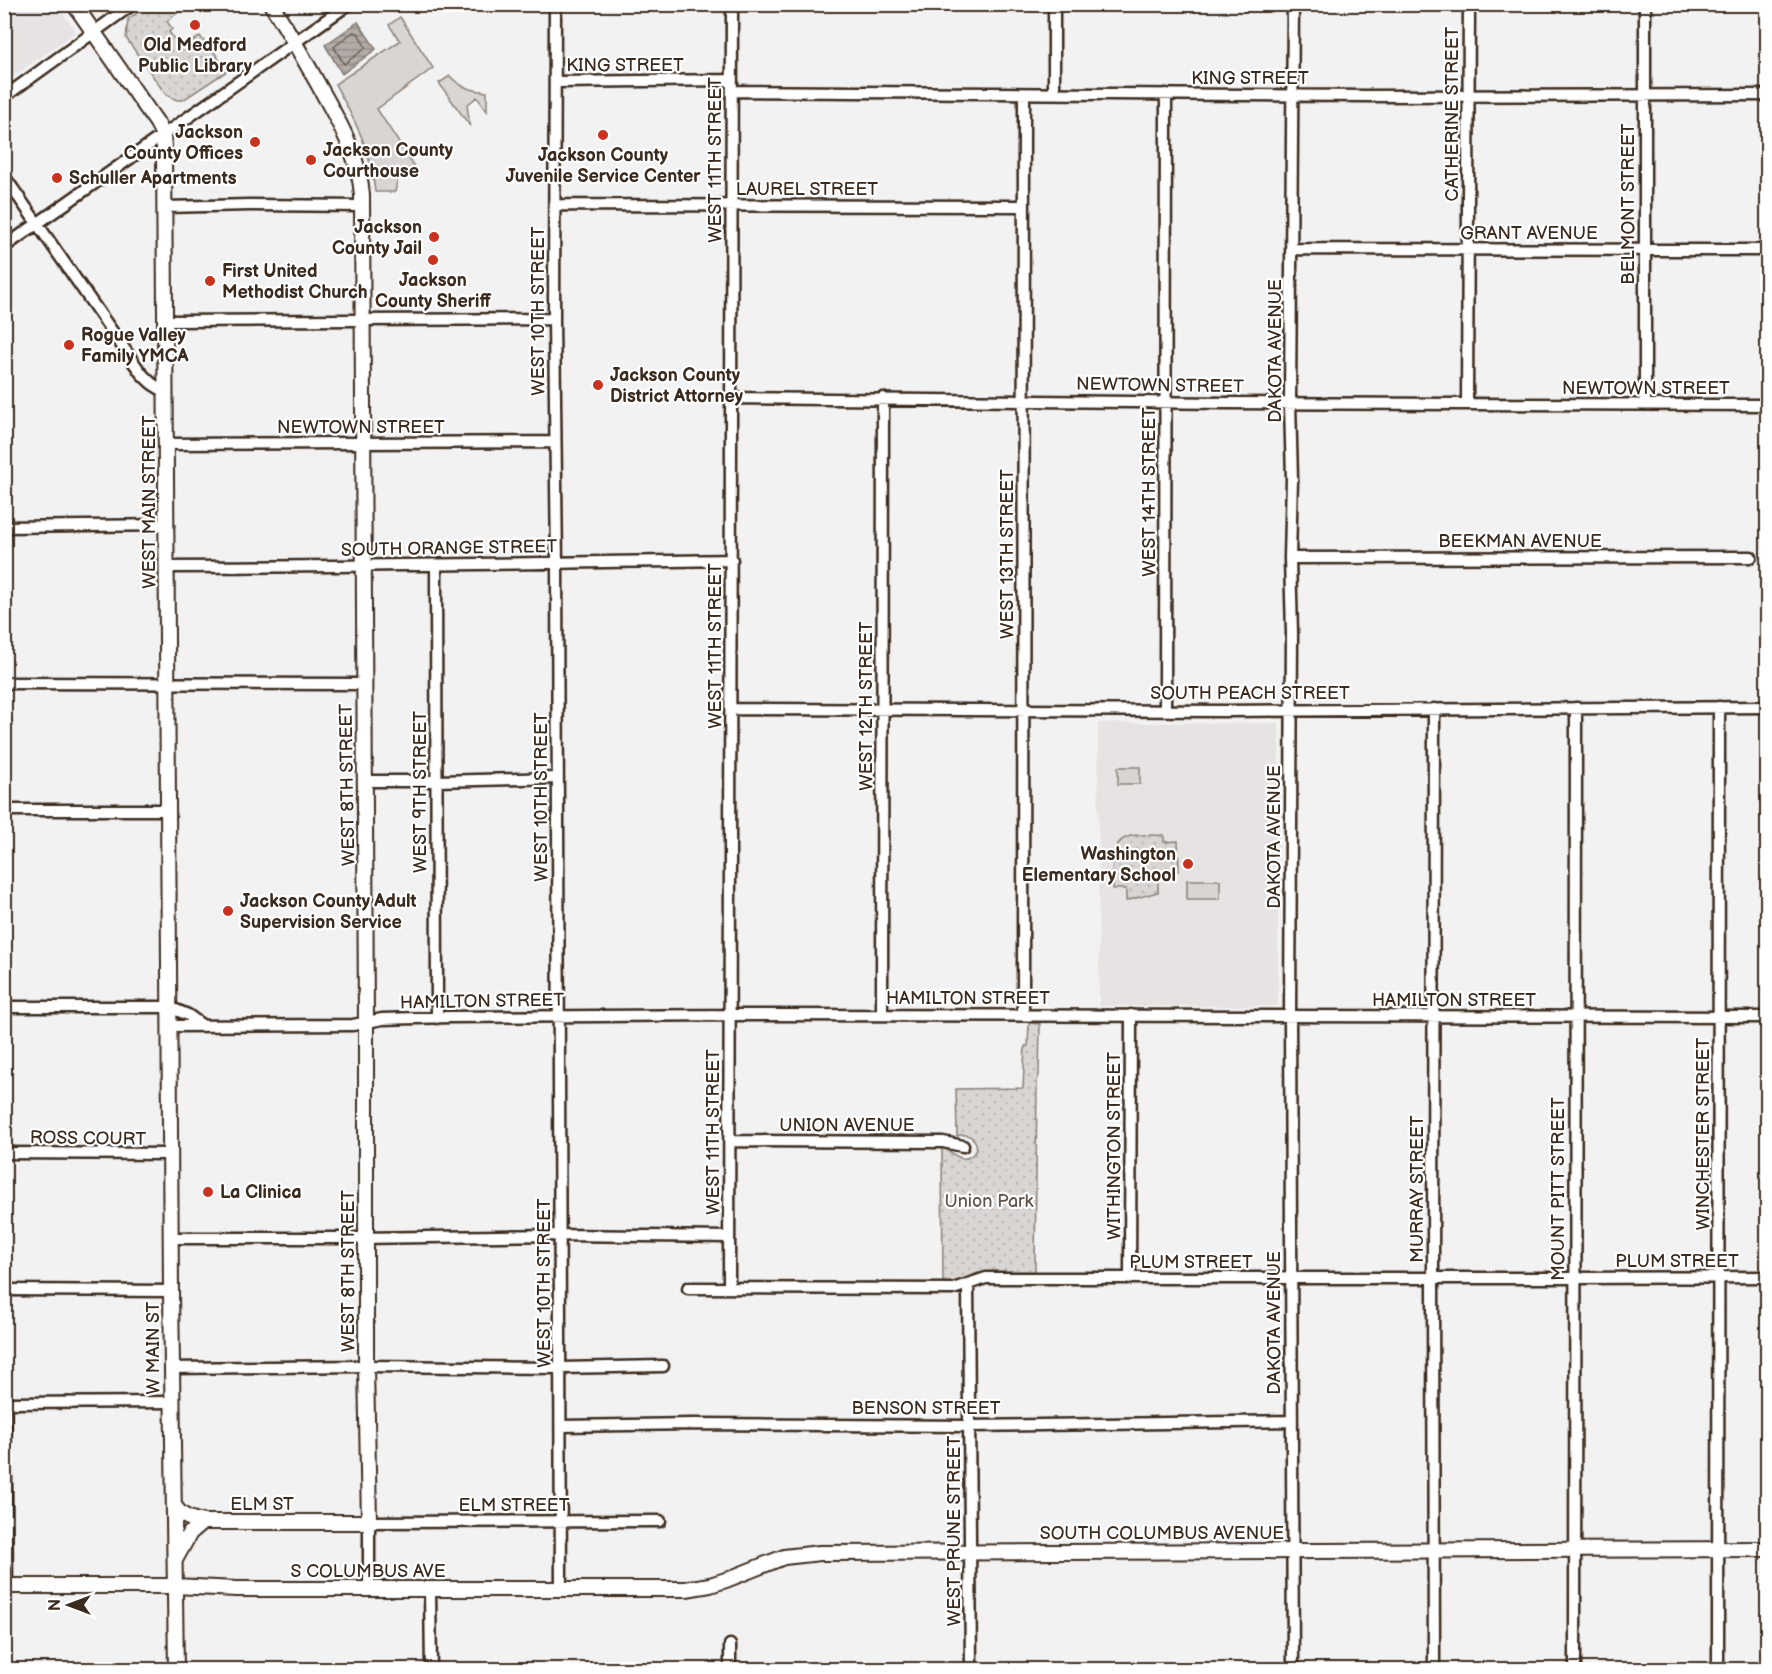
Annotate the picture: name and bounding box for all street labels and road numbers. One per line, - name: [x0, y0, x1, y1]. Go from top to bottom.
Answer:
- street label: CATHERINE STREET: [1442, 26, 1463, 201]
- street label: KING STREET: [566, 55, 684, 76]
- street label: KING STREET: [1191, 68, 1309, 89]
- street label: WEST 11TH STREET: [705, 77, 726, 243]
- street label: BELMONT STREET: [1618, 123, 1639, 285]
- street label: LAUREL STREET: [736, 179, 878, 200]
- street label: GRANT AVENUE: [1460, 223, 1598, 244]
- street label: WEST 10TH STREET: [528, 226, 549, 396]
- street label: DAKOTA AVENUE: [1265, 279, 1286, 423]
- street label: NEWTOWN STREET: [1076, 374, 1244, 397]
- street label: NEWTOWN STREET: [1562, 378, 1730, 399]
- street label: WEST 14TH STREET: [1139, 407, 1160, 577]
- street label: WEST MAIN STREET: [139, 415, 160, 589]
- street label: NEWTOWN STREET: [277, 417, 445, 438]
- street label: WEST 13TH STREET: [997, 469, 1018, 639]
- street label: BEEKMAN AVENUE: [1438, 531, 1602, 552]
- street label: SOUTH ORANGE STREET: [341, 536, 557, 561]
- street label: WEST 11TH STREET: [705, 563, 726, 729]
- street label: WEST 12TH STREET: [856, 621, 877, 791]
- street label: SOUTH PEACH STREET: [1150, 683, 1350, 704]
- street label: WEST 8TH STREET: [336, 704, 359, 866]
- street label: WEST 9TH STREET: [410, 711, 431, 873]
- street label: WEST 10TH STREET: [531, 712, 552, 882]
- street label: DAKOTA AVENUE: [1264, 765, 1285, 909]
- street label: HAMILTON STREET: [886, 988, 1050, 1009]
- street label: HAMILTON STREET: [400, 990, 564, 1013]
- street label: HAMILTON STREET: [1372, 990, 1536, 1011]
- street label: WINCHESTER STREET: [1693, 1038, 1714, 1230]
- street label: WEST 11TH STREET: [703, 1049, 724, 1215]
- street label: WITHINGTON STREET: [1104, 1052, 1125, 1240]
- street label: MOUNT PITT STREET: [1548, 1097, 1569, 1281]
- street label: UNION AVENUE: [779, 1115, 915, 1136]
- street label: MURRAY STREET: [1407, 1115, 1428, 1263]
- street label: ROSS COURT: [30, 1127, 147, 1150]
- street label: WEST 8TH STREET: [338, 1190, 359, 1352]
- street label: WEST 10TH STREET: [534, 1198, 555, 1368]
- street label: DAKOTA AVENUE: [1264, 1251, 1285, 1395]
- street label: PLUM STREET: [1615, 1251, 1739, 1272]
- street label: PLUM STREET: [1129, 1252, 1253, 1273]
- street label: W MAIN ST: [143, 1301, 164, 1394]
- street label: BENSON STREET: [851, 1398, 1001, 1419]
- street label: WEST PRUNE STREET: [944, 1436, 965, 1626]
- street label: ELM ST: [230, 1494, 294, 1515]
- street label: ELM STREET: [459, 1495, 570, 1516]
- street label: SOUTH COLUMBUS AVENUE: [1040, 1523, 1284, 1544]
- street label: S COLUMBUS AVE: [290, 1561, 446, 1582]

